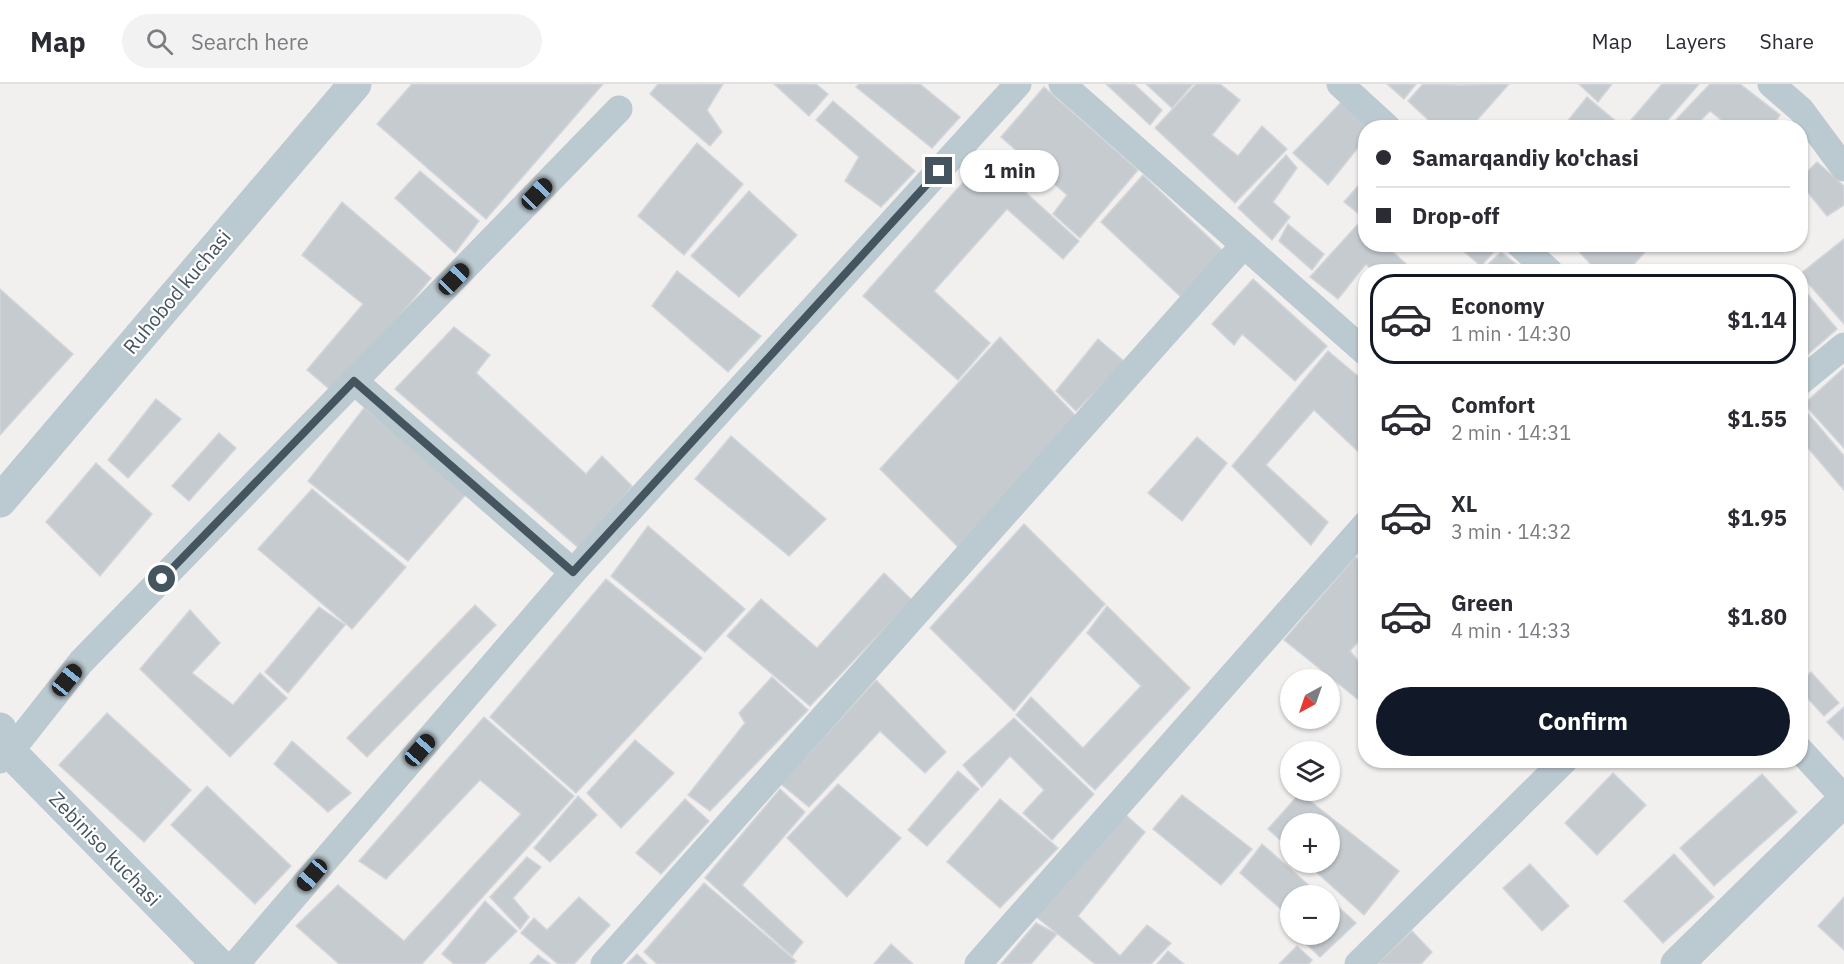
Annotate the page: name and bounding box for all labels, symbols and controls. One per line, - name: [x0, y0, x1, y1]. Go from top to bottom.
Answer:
- search box: [122, 14, 542, 68]
- text: Map: [30, 23, 86, 60]
- icon: search: [143, 25, 176, 58]
- text: Search here: [191, 27, 309, 56]
- text: Map: [1592, 27, 1632, 55]
- text: Layers: [1665, 27, 1727, 55]
- text: Share: [1760, 27, 1814, 55]
- text: Samarqandiy ko'chasi: [1412, 143, 1639, 172]
- callout: 1 min: [960, 150, 1059, 192]
- route end: [925, 157, 952, 184]
- text: 1 min: [983, 157, 1036, 184]
- car: [518, 175, 556, 213]
- text: Drop-off: [1412, 201, 1499, 230]
- street label: Ruhobod kuchasi: [117, 224, 237, 359]
- car: [435, 260, 473, 298]
- text: Economy: [1451, 291, 1545, 320]
- icon: car: [1379, 292, 1433, 346]
- text: $1.14: [1727, 305, 1787, 334]
- text: 1 min · 14:30: [1451, 320, 1571, 347]
- text: Comfort: [1451, 390, 1535, 419]
- icon: car: [1379, 391, 1433, 445]
- text: $1.55: [1727, 404, 1787, 433]
- text: 2 min · 14:31: [1451, 419, 1571, 446]
- text: XL: [1451, 489, 1477, 518]
- icon: car: [1379, 490, 1433, 544]
- text: $1.95: [1727, 503, 1787, 532]
- text: 3 min · 14:32: [1451, 518, 1571, 545]
- route start: [148, 565, 175, 592]
- text: Green: [1451, 588, 1513, 617]
- icon: car: [1379, 589, 1433, 643]
- text: $1.80: [1727, 602, 1787, 631]
- text: 4 min · 14:33: [1451, 617, 1571, 644]
- car: [49, 660, 85, 700]
- north arrow: [1280, 669, 1340, 729]
- map controls: [1280, 669, 1340, 945]
- button: Confirm: [1376, 687, 1790, 756]
- car: [401, 731, 439, 769]
- button: layers: [1280, 741, 1340, 801]
- street label: Zebiniso kuchasi: [44, 785, 167, 912]
- button: +: [1280, 813, 1340, 873]
- car: [293, 856, 331, 894]
- button: −: [1280, 885, 1340, 945]

